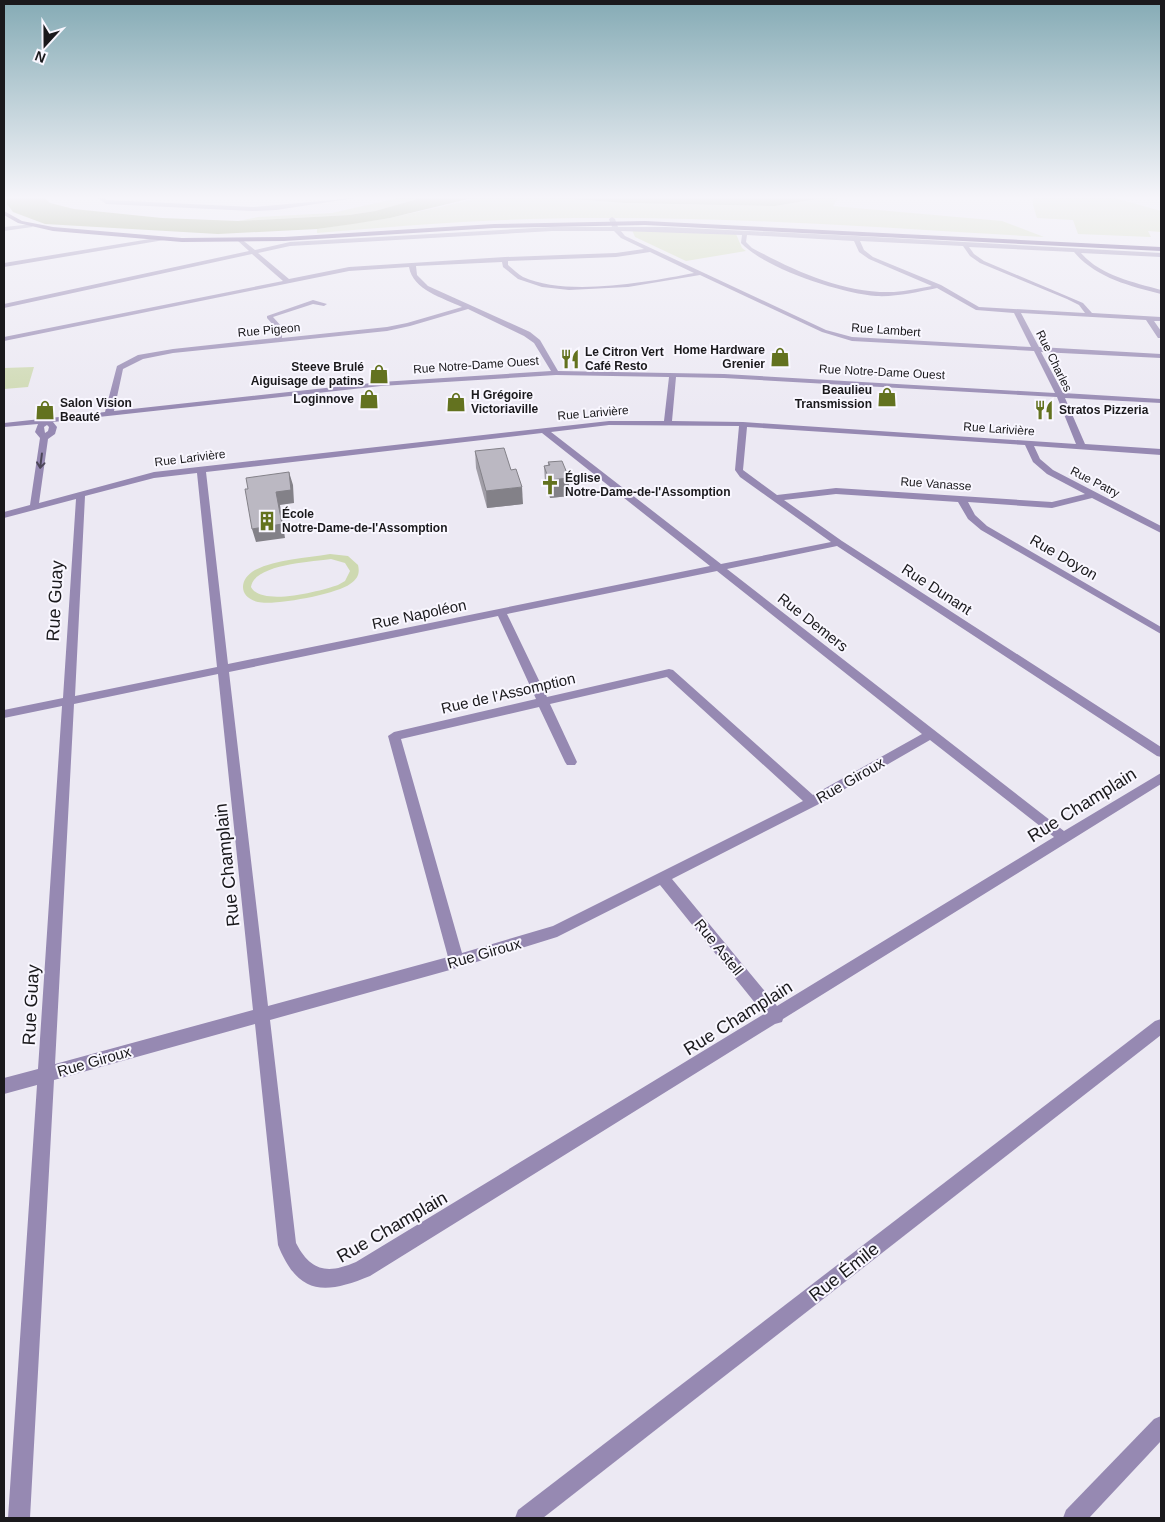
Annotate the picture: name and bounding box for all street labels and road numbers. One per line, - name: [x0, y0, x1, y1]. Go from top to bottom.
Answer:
- street label: Rue Pigeon: [237, 320, 301, 340]
- street label: Rue Lambert: [851, 321, 922, 339]
- street label: Rue Charles: [1033, 328, 1075, 394]
- street label: Rue Notre-Dame Ouest: [413, 354, 540, 376]
- street label: Rue Notre-Dame Ouest: [819, 362, 946, 382]
- street label: Rue Larivière: [557, 403, 629, 423]
- street label: Rue Larivière: [963, 420, 1035, 438]
- street label: Rue Larivière: [154, 447, 227, 469]
- street label: Rue Patry: [1068, 464, 1122, 500]
- street label: Rue Vanasse: [900, 475, 972, 493]
- street label: Rue Doyon: [1027, 531, 1101, 583]
- street label: Rue Guay: [43, 560, 67, 642]
- street label: Rue Dunant: [899, 560, 976, 618]
- street label: Rue Demers: [775, 589, 851, 655]
- street label: Rue Napoléon: [370, 596, 468, 632]
- street label: Rue de l'Assomption: [439, 669, 577, 717]
- street label: Rue Giroux: [813, 753, 888, 806]
- street label: Rue Champlain: [1024, 764, 1140, 846]
- street label: Rue Champlain: [211, 802, 243, 928]
- street label: Rue Astell: [691, 915, 747, 979]
- street label: Rue Giroux: [445, 934, 523, 972]
- street label: Rue Guay: [19, 964, 43, 1046]
- street label: Rue Champlain: [680, 977, 796, 1059]
- street label: Rue Giroux: [55, 1042, 133, 1080]
- street label: Rue Champlain: [333, 1187, 451, 1267]
- street label: Rue Émile: [805, 1239, 883, 1305]

